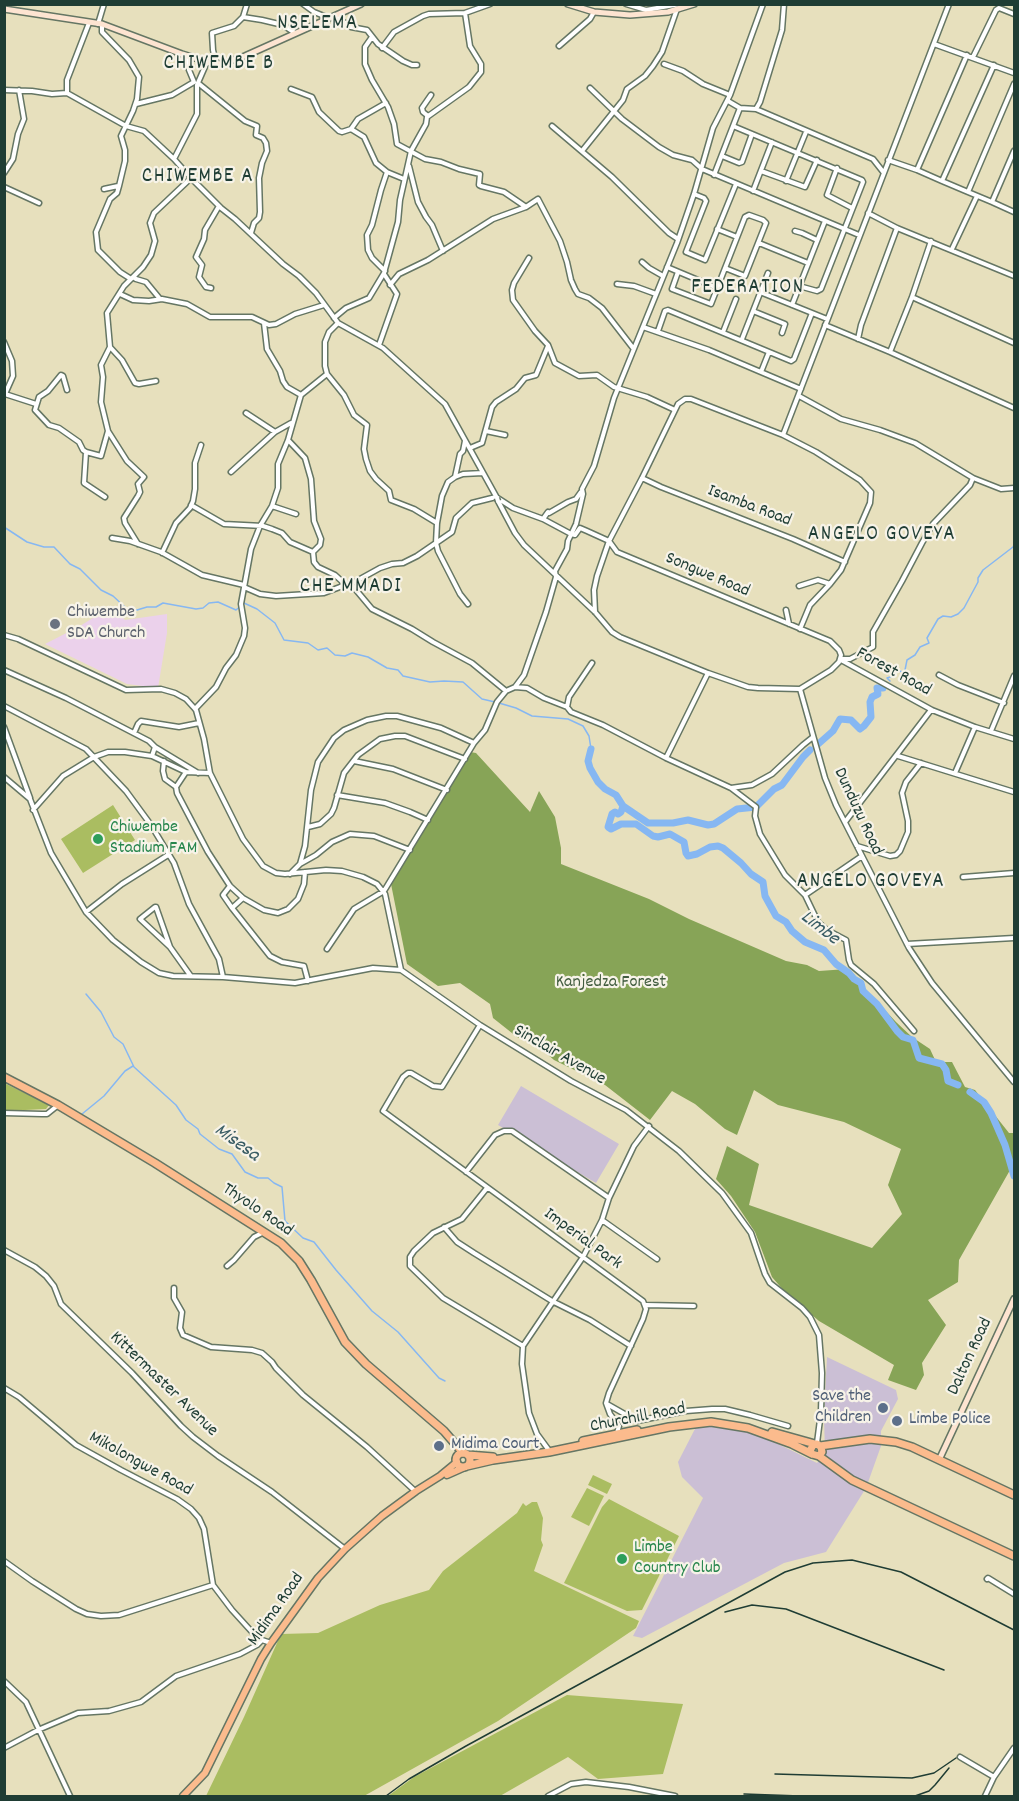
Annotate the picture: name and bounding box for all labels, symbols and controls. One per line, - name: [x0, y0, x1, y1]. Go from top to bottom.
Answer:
- district label: NSELEMA: [277, 12, 359, 38]
- district label: CHIWEMBE B: [164, 52, 274, 78]
- district label: CHIWEMBE A: [142, 165, 254, 191]
- district label: FEDERATION: [691, 276, 805, 302]
- street label: Isamba Road: [704, 481, 794, 533]
- district label: ANGELO GOVEYA: [808, 523, 956, 549]
- street label: Songwe Road: [662, 549, 752, 603]
- district label: CHE MMADI: [300, 575, 402, 601]
- place label: Chiwembe SDA Church: [67, 603, 145, 646]
- marker: Chiwembe SDA Church: [48, 617, 62, 631]
- street label: Forest Road: [852, 644, 934, 702]
- street label: Dunduzu Road: [827, 765, 887, 859]
- place label: Chiwembe Stadium FAM: [110, 818, 197, 860]
- marker: Chiwembe Stadium FAM: [91, 832, 105, 846]
- district label: ANGELO GOVEYA: [797, 870, 945, 896]
- water label: Limbe: [795, 906, 843, 952]
- park label: Kanjedza Forest: [556, 973, 666, 995]
- street label: Sinclair Avenue: [509, 1021, 609, 1091]
- water label: Misesa: [209, 1119, 263, 1169]
- street label: Thyolo Road: [217, 1179, 297, 1243]
- street label: Imperial Park: [539, 1204, 625, 1276]
- street label: Dalton Road: [944, 1315, 998, 1399]
- street label: Kittermaster Avenue: [104, 1328, 222, 1442]
- place label: Save the Children: [812, 1387, 871, 1430]
- street label: Churchill Road: [588, 1399, 688, 1439]
- marker: Save the Children: [876, 1401, 890, 1415]
- place label: Limbe Police: [909, 1410, 991, 1432]
- marker: Limbe Police: [890, 1414, 904, 1428]
- street label: Mikolongwe Road: [84, 1428, 196, 1502]
- place label: Midima Court: [451, 1435, 539, 1457]
- marker: Midima Court: [432, 1439, 446, 1453]
- place label: Limbe Country Club: [634, 1538, 720, 1580]
- marker: Limbe Country Club: [615, 1552, 629, 1566]
- street label: Midima Road: [244, 1569, 310, 1651]

